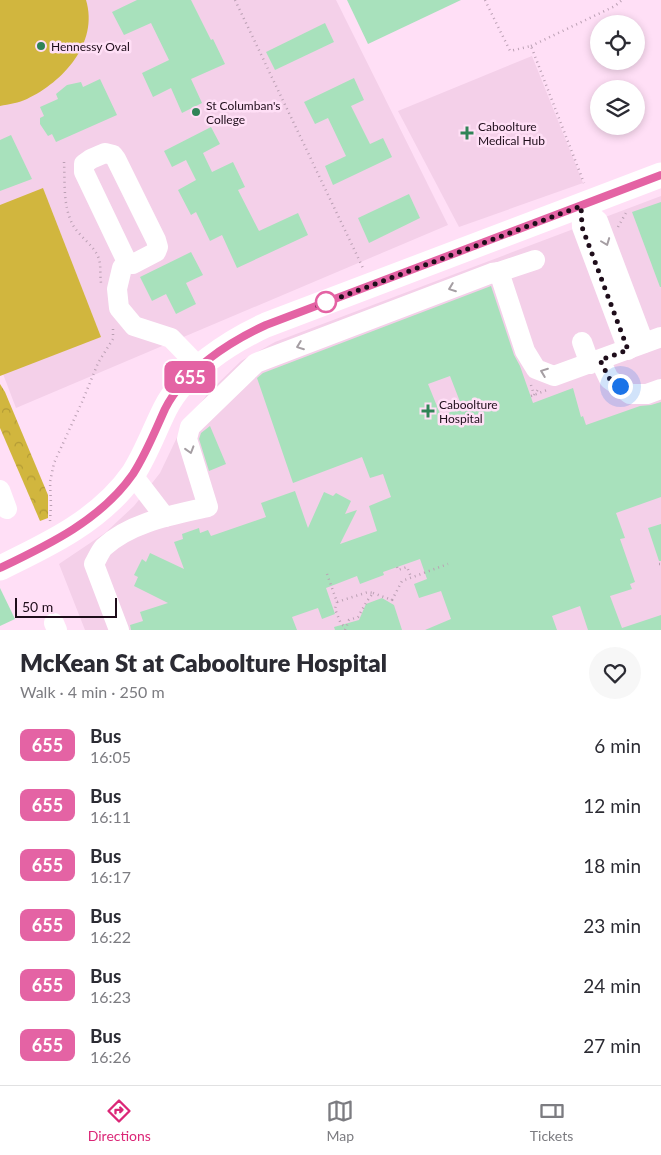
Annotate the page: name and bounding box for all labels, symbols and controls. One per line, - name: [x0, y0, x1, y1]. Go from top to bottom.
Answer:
- map controls: [590, 15, 645, 135]
- button: locate: [590, 15, 645, 70]
- place label: Hennessy Oval: [51, 39, 130, 54]
- marker: Hennessy Oval: [35, 40, 47, 52]
- button: layers: [590, 80, 645, 135]
- place label: St Columban's College: [206, 98, 281, 127]
- marker: St Columban's College: [190, 106, 202, 118]
- place label: Caboolture Medical Hub: [478, 119, 545, 148]
- marker: Caboolture Medical Hub: [460, 126, 474, 140]
- one-way arrow: [600, 237, 610, 246]
- one-way arrow: [448, 282, 457, 292]
- unlabelled marker: [315, 291, 337, 313]
- one-way arrow: [296, 340, 305, 350]
- line badge: 655: [161, 361, 219, 393]
- text: 655: [174, 366, 206, 388]
- one-way arrow: [540, 368, 549, 378]
- your location: [608, 374, 633, 399]
- place label: Caboolture Hospital: [439, 397, 498, 426]
- marker: Caboolture Hospital: [421, 404, 435, 418]
- one-way arrow: [185, 445, 195, 453]
- scale bar: [15, 595, 118, 618]
- text: 50 m: [22, 598, 53, 615]
- button: heart: [589, 647, 641, 699]
- text: McKean St at Caboolture Hospital: [20, 648, 387, 677]
- text: Walk · 4 min · 250 m: [20, 682, 165, 701]
- text: Bus: [90, 724, 121, 747]
- text: 655: [32, 734, 63, 756]
- text: 6 min: [594, 734, 641, 757]
- text: 16:05: [90, 747, 131, 766]
- text: Bus: [90, 784, 121, 807]
- text: 655: [32, 794, 63, 816]
- text: 12 min: [583, 794, 641, 817]
- text: 16:11: [90, 807, 131, 826]
- text: Bus: [90, 844, 121, 867]
- text: 655: [32, 854, 63, 876]
- text: 18 min: [583, 854, 641, 877]
- text: 16:17: [90, 867, 131, 886]
- text: Bus: [90, 904, 121, 927]
- text: 655: [32, 914, 63, 936]
- text: 23 min: [583, 914, 641, 937]
- text: 16:22: [90, 927, 131, 946]
- text: Bus: [90, 964, 121, 987]
- text: 655: [32, 974, 63, 996]
- text: 24 min: [583, 974, 641, 997]
- text: 16:23: [90, 987, 131, 1006]
- text: Bus: [90, 1024, 121, 1047]
- text: 655: [32, 1034, 63, 1056]
- text: 27 min: [583, 1034, 641, 1057]
- text: 16:26: [90, 1047, 131, 1066]
- tab: Directions: [88, 1097, 151, 1144]
- tab: Map: [326, 1097, 354, 1144]
- tab: Tickets: [530, 1097, 573, 1144]

